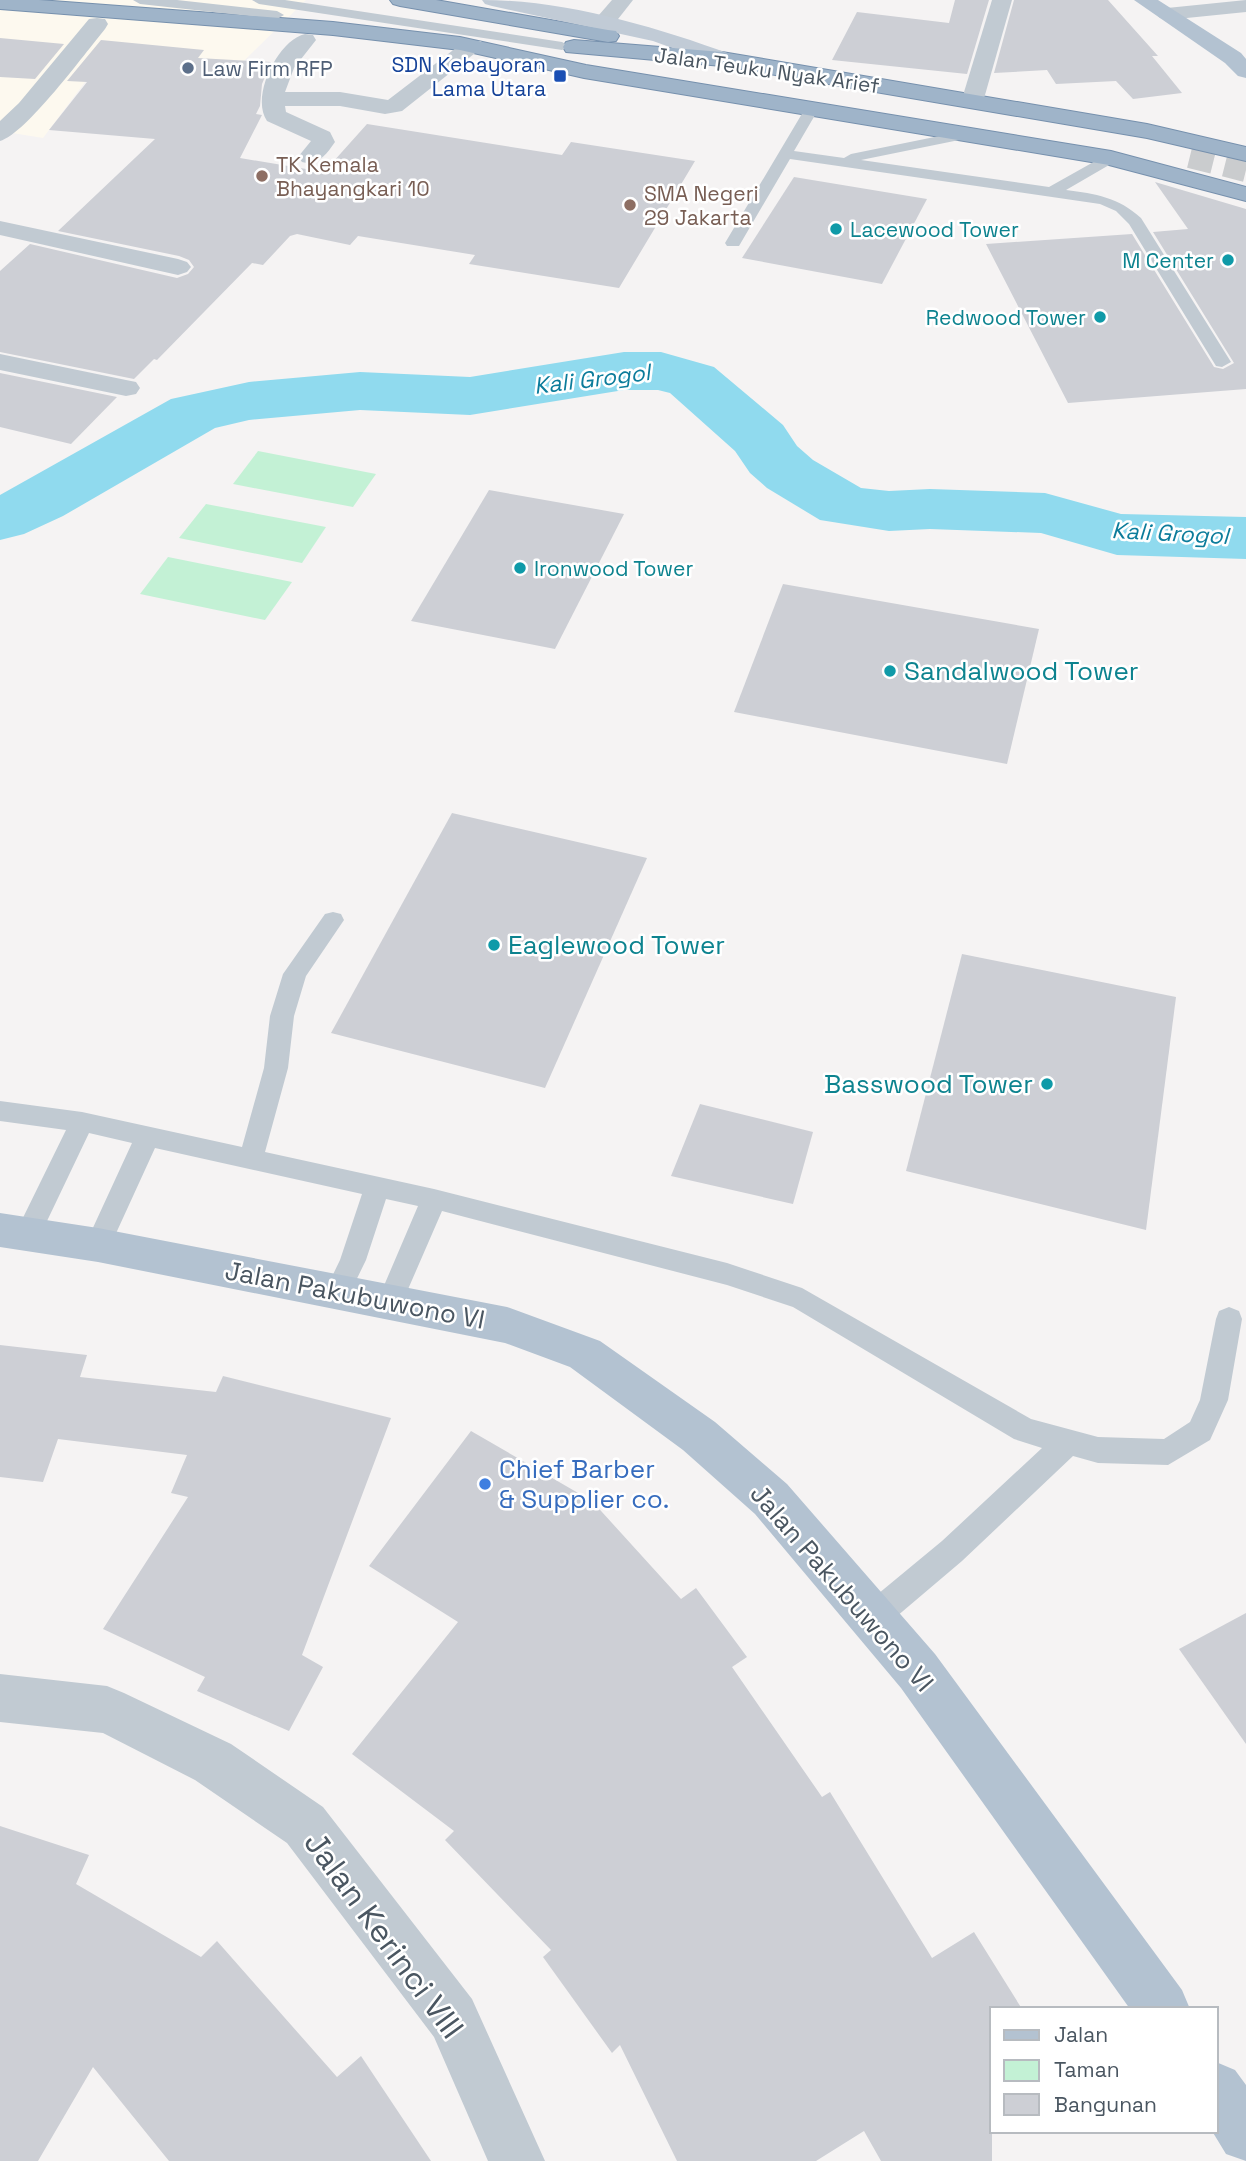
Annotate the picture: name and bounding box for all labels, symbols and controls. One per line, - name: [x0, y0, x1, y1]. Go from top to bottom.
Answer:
- street label: Jalan Teuku Nyak Arief: [653, 41, 881, 99]
- place label: SDN Kebayoran Lama Utara: [391, 51, 546, 102]
- place label: Law Firm RFP: [202, 55, 333, 82]
- marker: Law Firm RFP: [180, 60, 196, 76]
- marker: SDN Kebayoran Lama Utara: [552, 68, 568, 84]
- place label: TK Kemala Bhayangkari 10: [276, 151, 430, 202]
- marker: TK Kemala Bhayangkari 10: [254, 168, 270, 184]
- place label: SMA Negeri 29 Jakarta: [644, 180, 759, 231]
- marker: SMA Negeri 29 Jakarta: [622, 197, 638, 213]
- place label: Lacewood Tower: [850, 216, 1019, 243]
- marker: Lacewood Tower: [828, 221, 844, 237]
- place label: M Center: [1122, 247, 1214, 274]
- marker: M Center: [1220, 252, 1236, 268]
- place label: Redwood Tower: [926, 304, 1086, 331]
- marker: Redwood Tower: [1092, 309, 1108, 325]
- water label: Kali Grogol: [532, 357, 654, 401]
- water label: Kali Grogol: [1111, 515, 1231, 551]
- place label: Ironwood Tower: [534, 555, 693, 582]
- marker: Ironwood Tower: [512, 560, 528, 576]
- place label: Sandalwood Tower: [904, 654, 1139, 688]
- marker: Sandalwood Tower: [882, 663, 898, 679]
- place label: Eaglewood Tower: [508, 928, 725, 962]
- marker: Eaglewood Tower: [486, 937, 502, 953]
- place label: Basswood Tower: [824, 1067, 1033, 1101]
- marker: Basswood Tower: [1039, 1076, 1055, 1092]
- street label: Jalan Pakubuwono VI: [222, 1253, 488, 1337]
- place label: Chief Barber & Supplier co.: [499, 1452, 669, 1516]
- marker: Chief Barber & Supplier co.: [477, 1476, 493, 1492]
- street label: Jalan Pakubuwono VI: [743, 1477, 941, 1699]
- street label: Jalan Kerinci VIII: [296, 1824, 472, 2046]
- legend: [990, 2007, 1218, 2133]
- text: Jalan: [1054, 2021, 1108, 2048]
- text: Taman: [1054, 2056, 1120, 2083]
- text: Bangunan: [1054, 2091, 1157, 2118]

